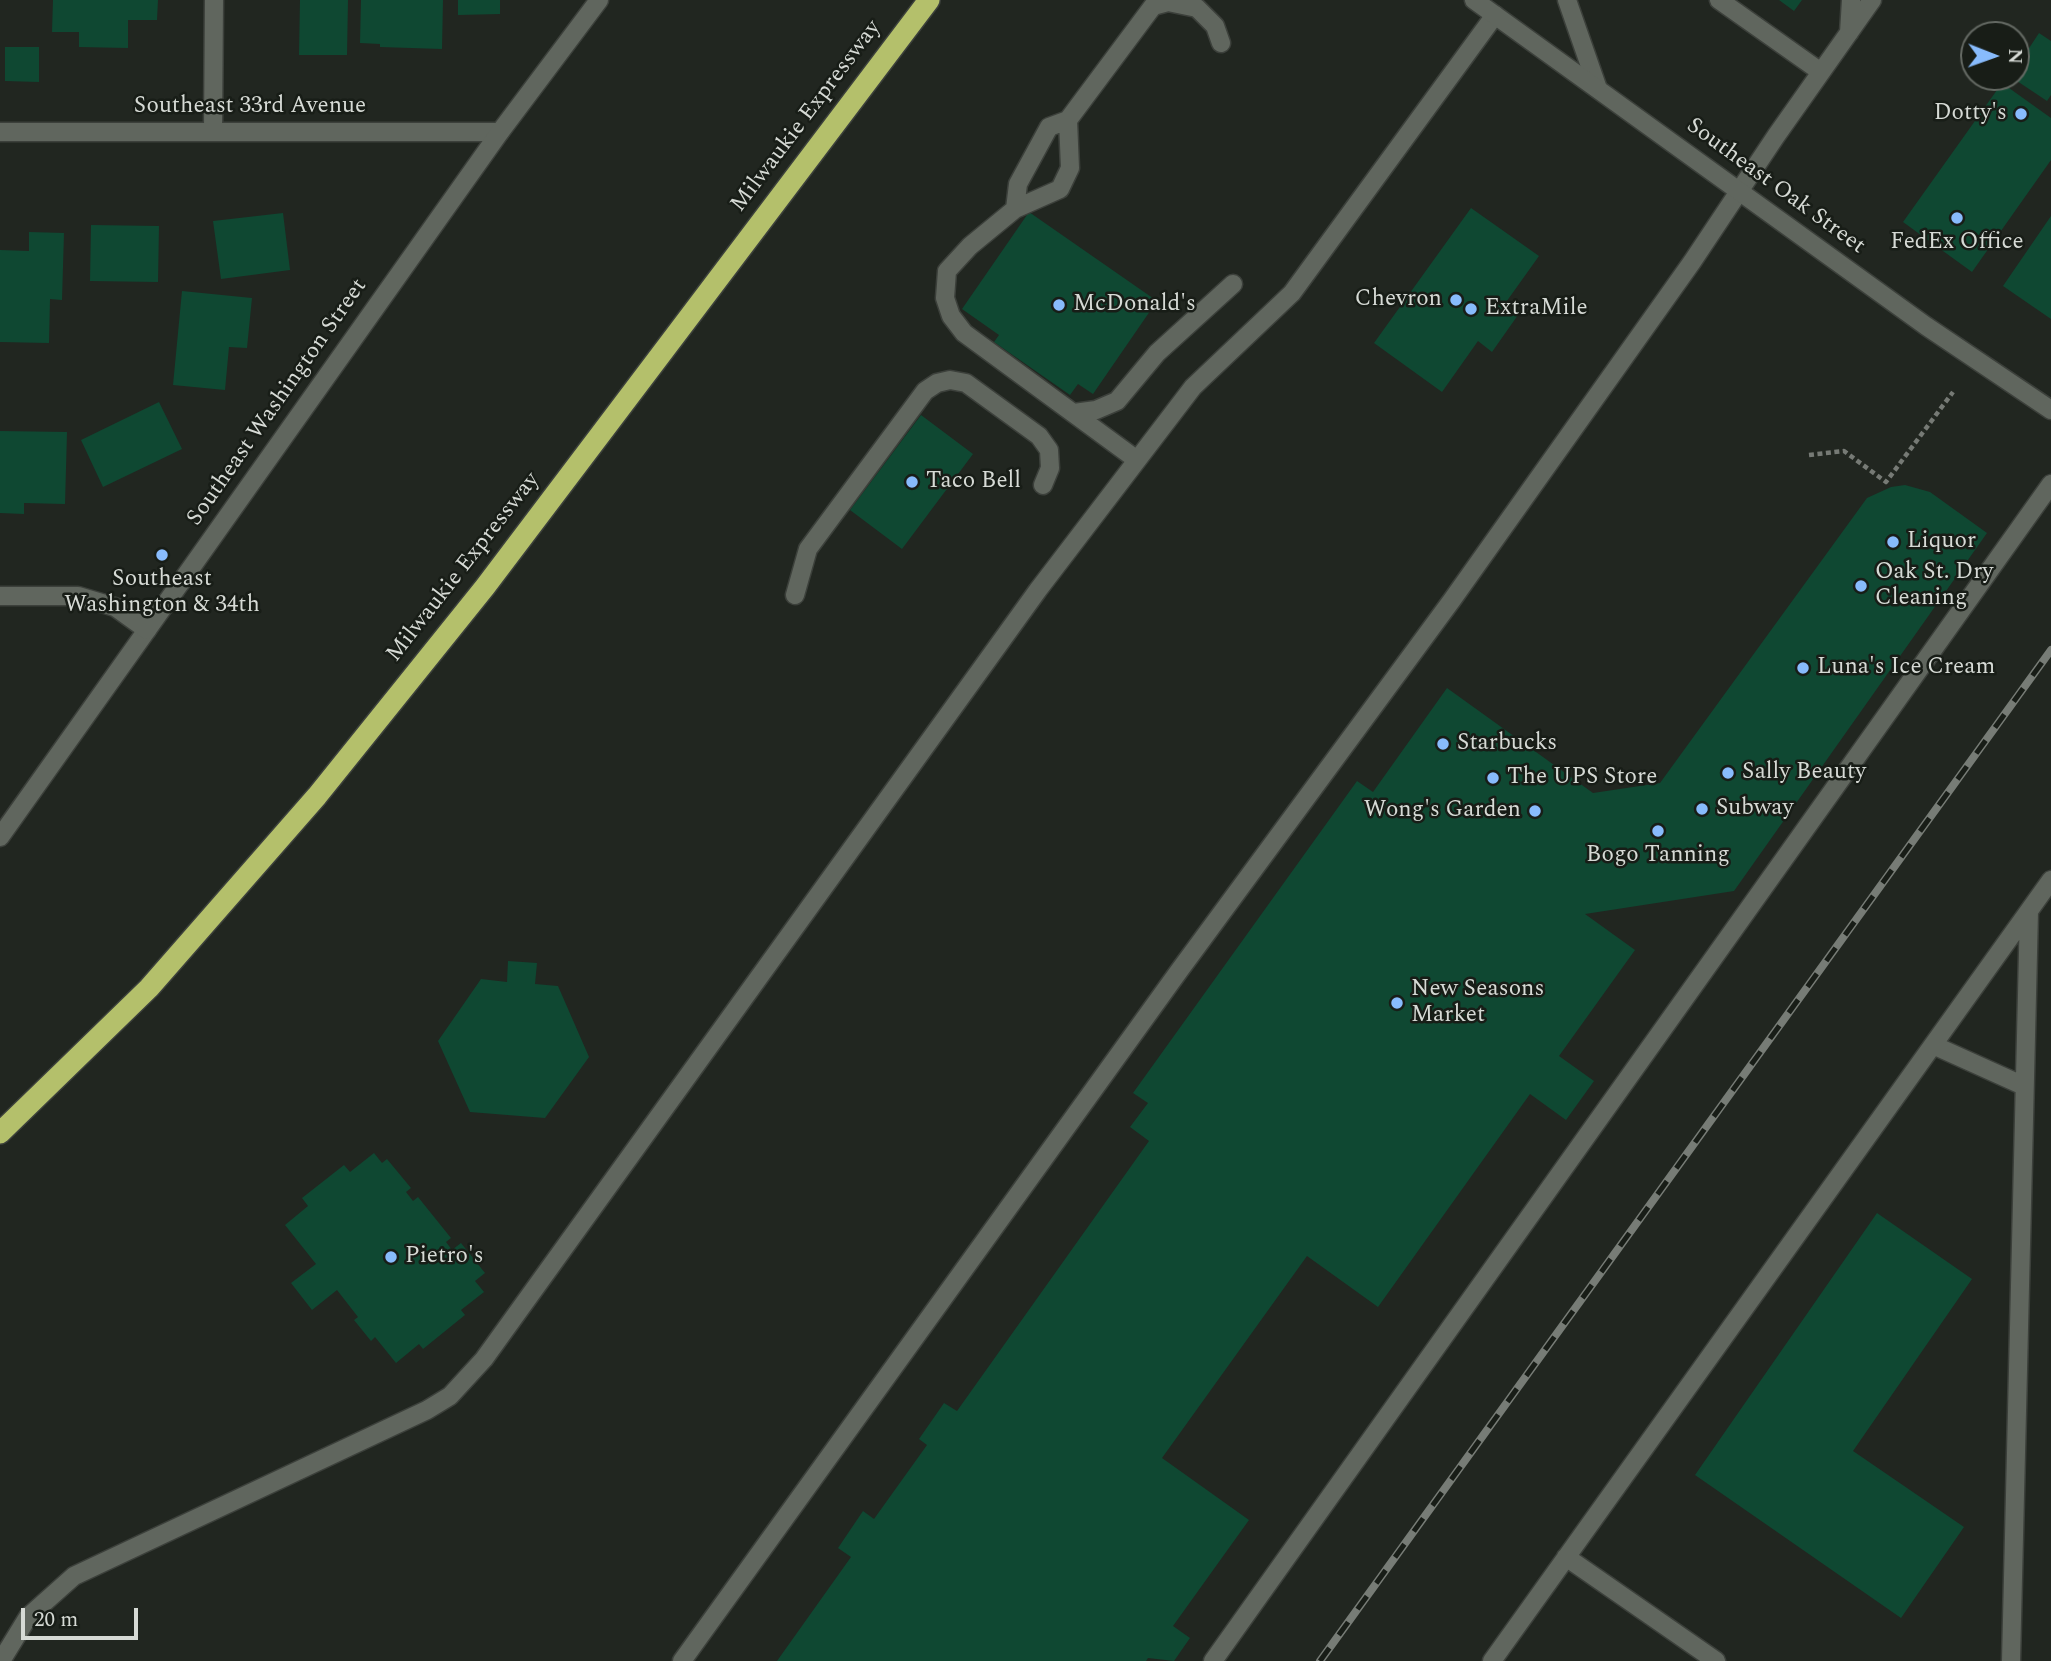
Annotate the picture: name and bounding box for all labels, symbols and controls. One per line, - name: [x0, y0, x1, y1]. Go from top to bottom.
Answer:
- street label: Milwaukie Expressway: [726, 16, 888, 218]
- north arrow: [1960, 21, 2030, 91]
- text: N: [2000, 48, 2029, 64]
- street label: Southeast 33rd Avenue: [134, 93, 366, 121]
- place label: Dotty's: [1934, 100, 2007, 128]
- marker: Dotty's: [2013, 106, 2029, 122]
- street label: Southeast Oak Street: [1680, 113, 1870, 261]
- marker: FedEx Office: [1949, 210, 1965, 226]
- place label: FedEx Office: [1890, 229, 2024, 257]
- street label: Southeast Washington Street: [182, 274, 374, 532]
- place label: Chevron: [1355, 286, 1442, 314]
- place label: McDonald's: [1073, 291, 1196, 319]
- marker: Chevron: [1448, 292, 1464, 308]
- place label: ExtraMile: [1485, 295, 1588, 323]
- marker: McDonald's: [1051, 297, 1067, 313]
- marker: ExtraMile: [1463, 301, 1479, 317]
- street label: Milwaukie Expressway: [381, 468, 547, 668]
- place label: Taco Bell: [926, 468, 1021, 496]
- marker: Taco Bell: [904, 474, 920, 490]
- place label: Liquor: [1907, 528, 1976, 556]
- marker: Liquor: [1885, 534, 1901, 550]
- marker: Southeast Washington & 34th: [154, 547, 170, 563]
- place label: Oak St. Dry Cleaning: [1875, 559, 1993, 613]
- place label: Southeast Washington & 34th: [64, 566, 260, 620]
- marker: Oak St. Dry Cleaning: [1853, 578, 1869, 594]
- place label: Luna's Ice Cream: [1817, 654, 1995, 682]
- marker: Luna's Ice Cream: [1795, 660, 1811, 676]
- place label: Starbucks: [1457, 730, 1557, 758]
- marker: Starbucks: [1435, 736, 1451, 752]
- place label: Sally Beauty: [1742, 759, 1866, 787]
- place label: The UPS Store: [1507, 764, 1657, 792]
- marker: Sally Beauty: [1720, 765, 1736, 781]
- marker: The UPS Store: [1485, 770, 1501, 786]
- place label: Subway: [1716, 795, 1793, 823]
- place label: Wong's Garden: [1364, 797, 1521, 825]
- marker: Subway: [1694, 801, 1710, 817]
- marker: Wong's Garden: [1527, 803, 1543, 819]
- marker: Bogo Tanning: [1650, 823, 1666, 839]
- place label: Bogo Tanning: [1586, 842, 1730, 870]
- place label: New Seasons Market: [1411, 976, 1544, 1030]
- marker: New Seasons Market: [1389, 995, 1405, 1011]
- place label: Pietro's: [405, 1243, 484, 1271]
- marker: Pietro's: [383, 1249, 399, 1265]
- scale bar: [24, 1594, 142, 1638]
- text: 20 m: [34, 1604, 78, 1636]

